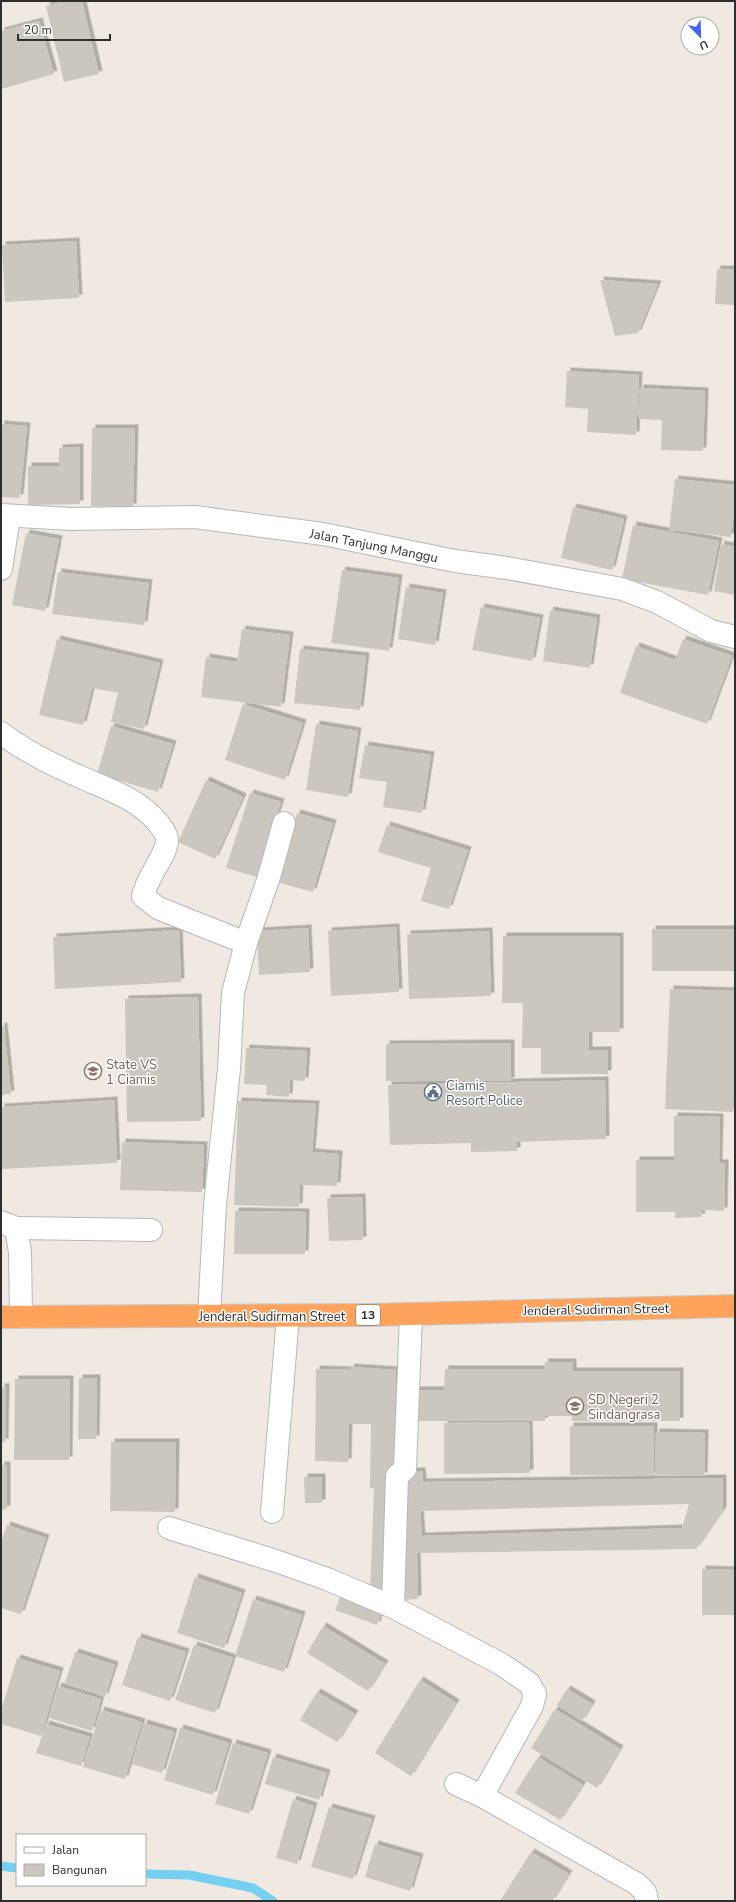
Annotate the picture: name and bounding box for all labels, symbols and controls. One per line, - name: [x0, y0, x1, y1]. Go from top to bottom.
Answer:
- scale bar: [18, 16, 110, 42]
- north arrow: [680, 16, 720, 56]
- text: 20 m: [24, 22, 52, 38]
- text: U: [697, 36, 710, 53]
- street label: Jalan Tanjung Manggu: [307, 525, 439, 567]
- place label: State VS 1 Ciamis: [106, 1056, 157, 1089]
- school or university icon: State VS 1 Ciamis: [83, 1061, 103, 1081]
- place label: Ciamis Resort Police: [446, 1077, 523, 1110]
- public building icon: Ciamis Resort Police: [423, 1082, 443, 1102]
- street label: Jenderal Sudirman Street: [522, 1300, 670, 1320]
- road number: 13: [356, 1305, 380, 1325]
- street label: Jenderal Sudirman Street: [198, 1308, 346, 1326]
- place label: SD Negeri 2 Sindangrasa: [588, 1391, 661, 1424]
- school or university icon: SD Negeri 2 Sindangrasa: [565, 1396, 585, 1416]
- legend: [16, 1834, 146, 1886]
- text: Jalan: [51, 1842, 79, 1858]
- text: Bangunan: [52, 1862, 107, 1878]

